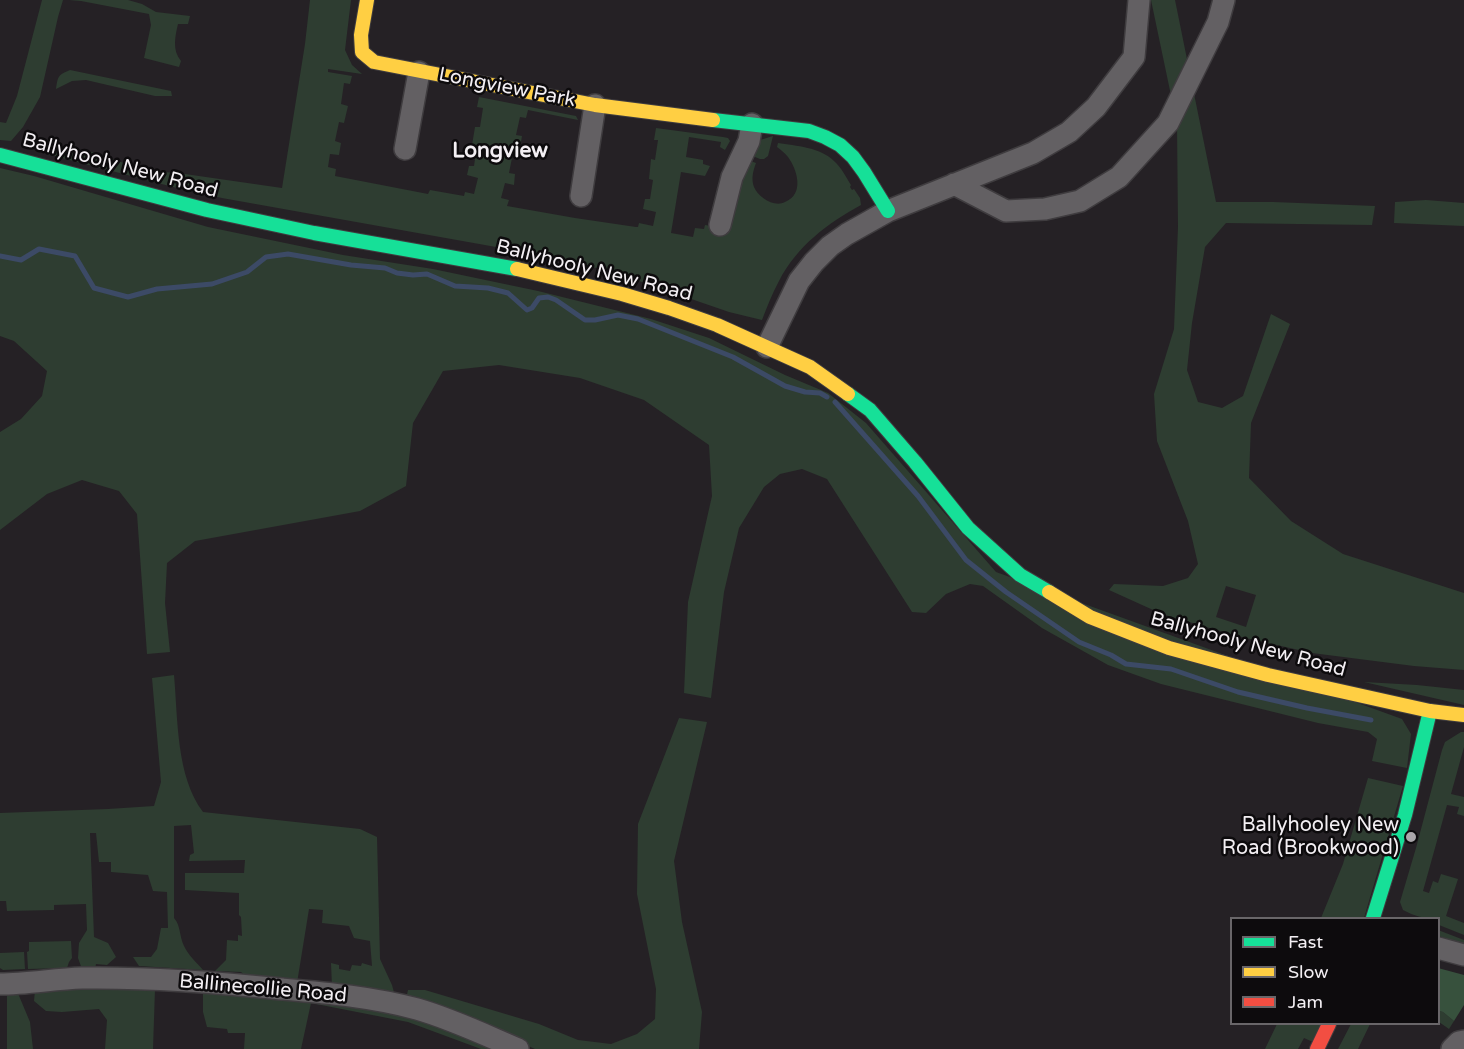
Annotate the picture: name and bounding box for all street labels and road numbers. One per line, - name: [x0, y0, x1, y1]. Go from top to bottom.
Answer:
- street label: Longview Park: [436, 63, 578, 113]
- street label: Ballyhooly New Road: [20, 128, 220, 204]
- street label: Ballyhooly New Road: [493, 235, 695, 307]
- street label: Ballyhooly New Road: [1148, 607, 1348, 683]
- street label: Ballinecollie Road: [178, 970, 348, 1008]

